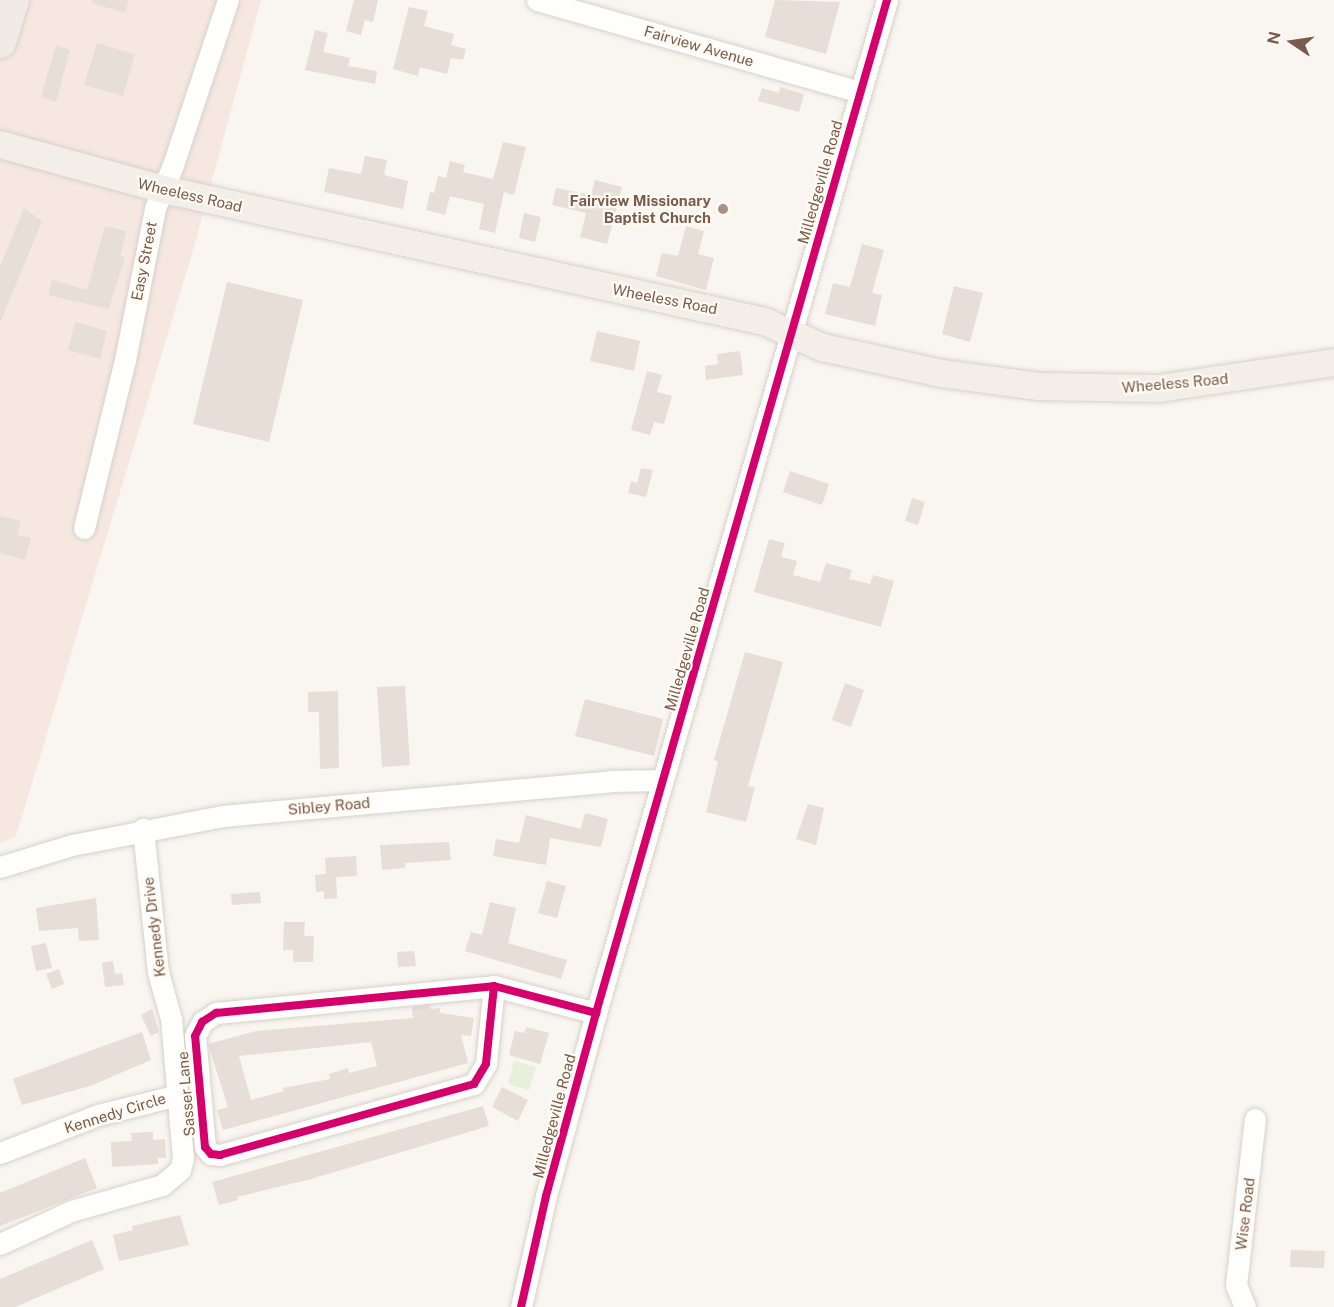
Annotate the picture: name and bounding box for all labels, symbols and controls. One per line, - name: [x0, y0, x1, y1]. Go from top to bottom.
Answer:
- north arrow: [1262, 12, 1322, 72]
- street label: Fairview Avenue: [642, 22, 756, 70]
- text: N: [1263, 30, 1285, 46]
- street label: Milledgeville Road: [794, 118, 846, 246]
- street label: Wheeless Road: [136, 174, 244, 216]
- place label: Fairview Missionary Baptist Church: [569, 191, 711, 226]
- marker: Fairview Missionary Baptist Church: [716, 202, 730, 216]
- street label: Easy Street: [127, 220, 161, 302]
- street label: Wheeless Road: [611, 280, 719, 318]
- street label: Wheeless Road: [1121, 369, 1229, 397]
- street label: Milledgeville Road: [661, 585, 713, 713]
- street label: Sibley Road: [287, 793, 371, 819]
- street label: Kennedy Drive: [139, 876, 169, 978]
- street label: Sasser Lane: [173, 1051, 199, 1137]
- street label: Milledgeville Road: [529, 1052, 579, 1180]
- street label: Kennedy Circle: [62, 1089, 168, 1137]
- street label: Wise Road: [1232, 1177, 1258, 1251]

